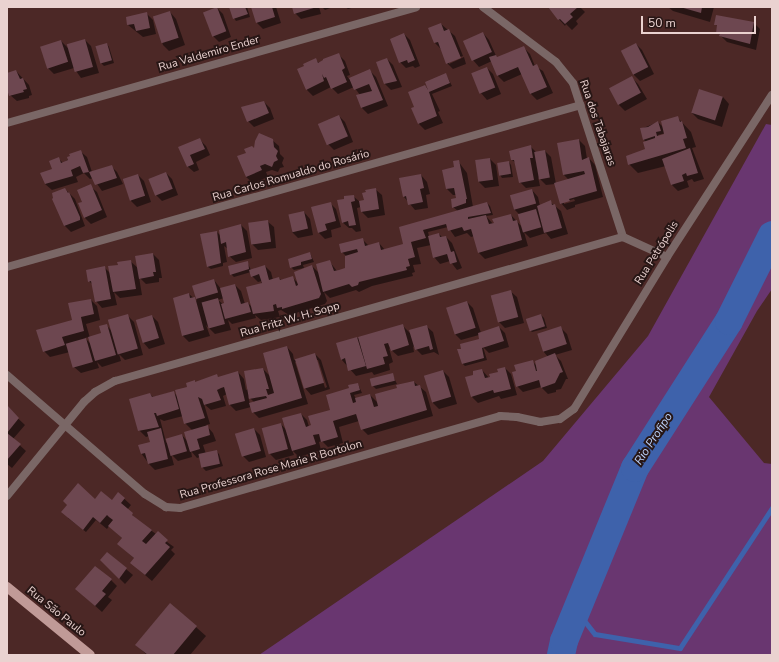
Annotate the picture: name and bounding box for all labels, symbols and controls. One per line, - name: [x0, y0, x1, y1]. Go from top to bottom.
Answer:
- scale bar: [643, 8, 758, 34]
- text: 50 m: [648, 15, 676, 31]
- street label: Rua Valdemiro Ender: [157, 33, 261, 75]
- street label: Rua dos Tabajaras: [576, 78, 618, 168]
- street label: Rua Carlos Romualdo do Rosário: [211, 147, 371, 205]
- street label: Rua Petrópolis: [632, 219, 682, 287]
- street label: Rua Fritz W. H. Sopp: [239, 300, 341, 340]
- water label: Rio Profipo: [632, 410, 676, 468]
- street label: Rua Professora Rose Marie R Bortolon: [178, 438, 364, 502]
- street label: Rua São Paulo: [24, 584, 88, 640]

